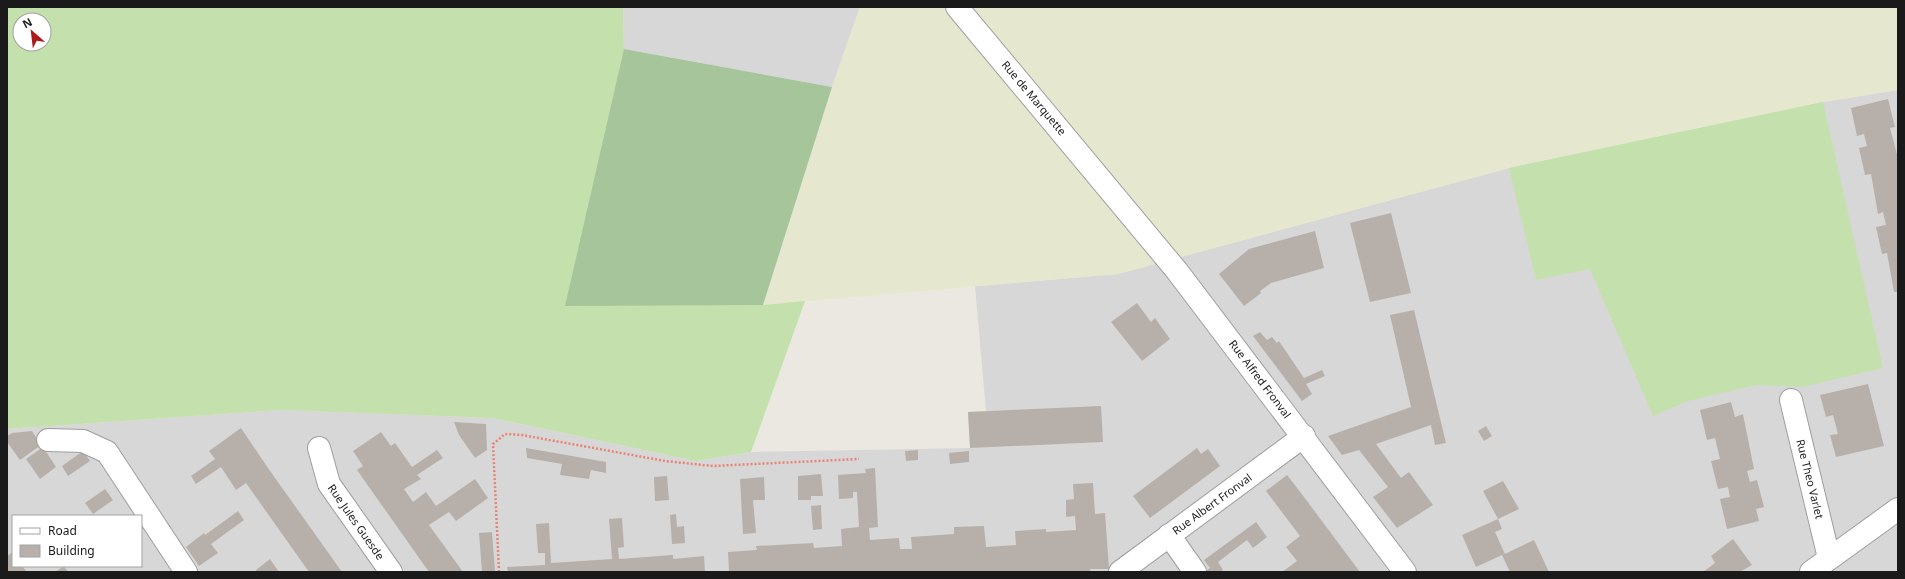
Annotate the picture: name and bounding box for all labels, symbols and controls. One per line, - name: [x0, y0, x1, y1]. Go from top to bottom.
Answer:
- north arrow: [12, 12, 52, 52]
- text: N: [20, 14, 35, 31]
- street label: Rue de Marquette: [999, 57, 1070, 138]
- street label: Rue Alfred Fronval: [1226, 336, 1295, 421]
- street label: Rue Theo Varlet: [1793, 438, 1828, 520]
- street label: Rue Albert Fronval: [1169, 470, 1255, 538]
- street label: Rue Jules Guesde: [325, 481, 388, 562]
- legend: [12, 515, 142, 567]
- text: Road: [48, 522, 77, 539]
- text: Building: [48, 542, 95, 559]

